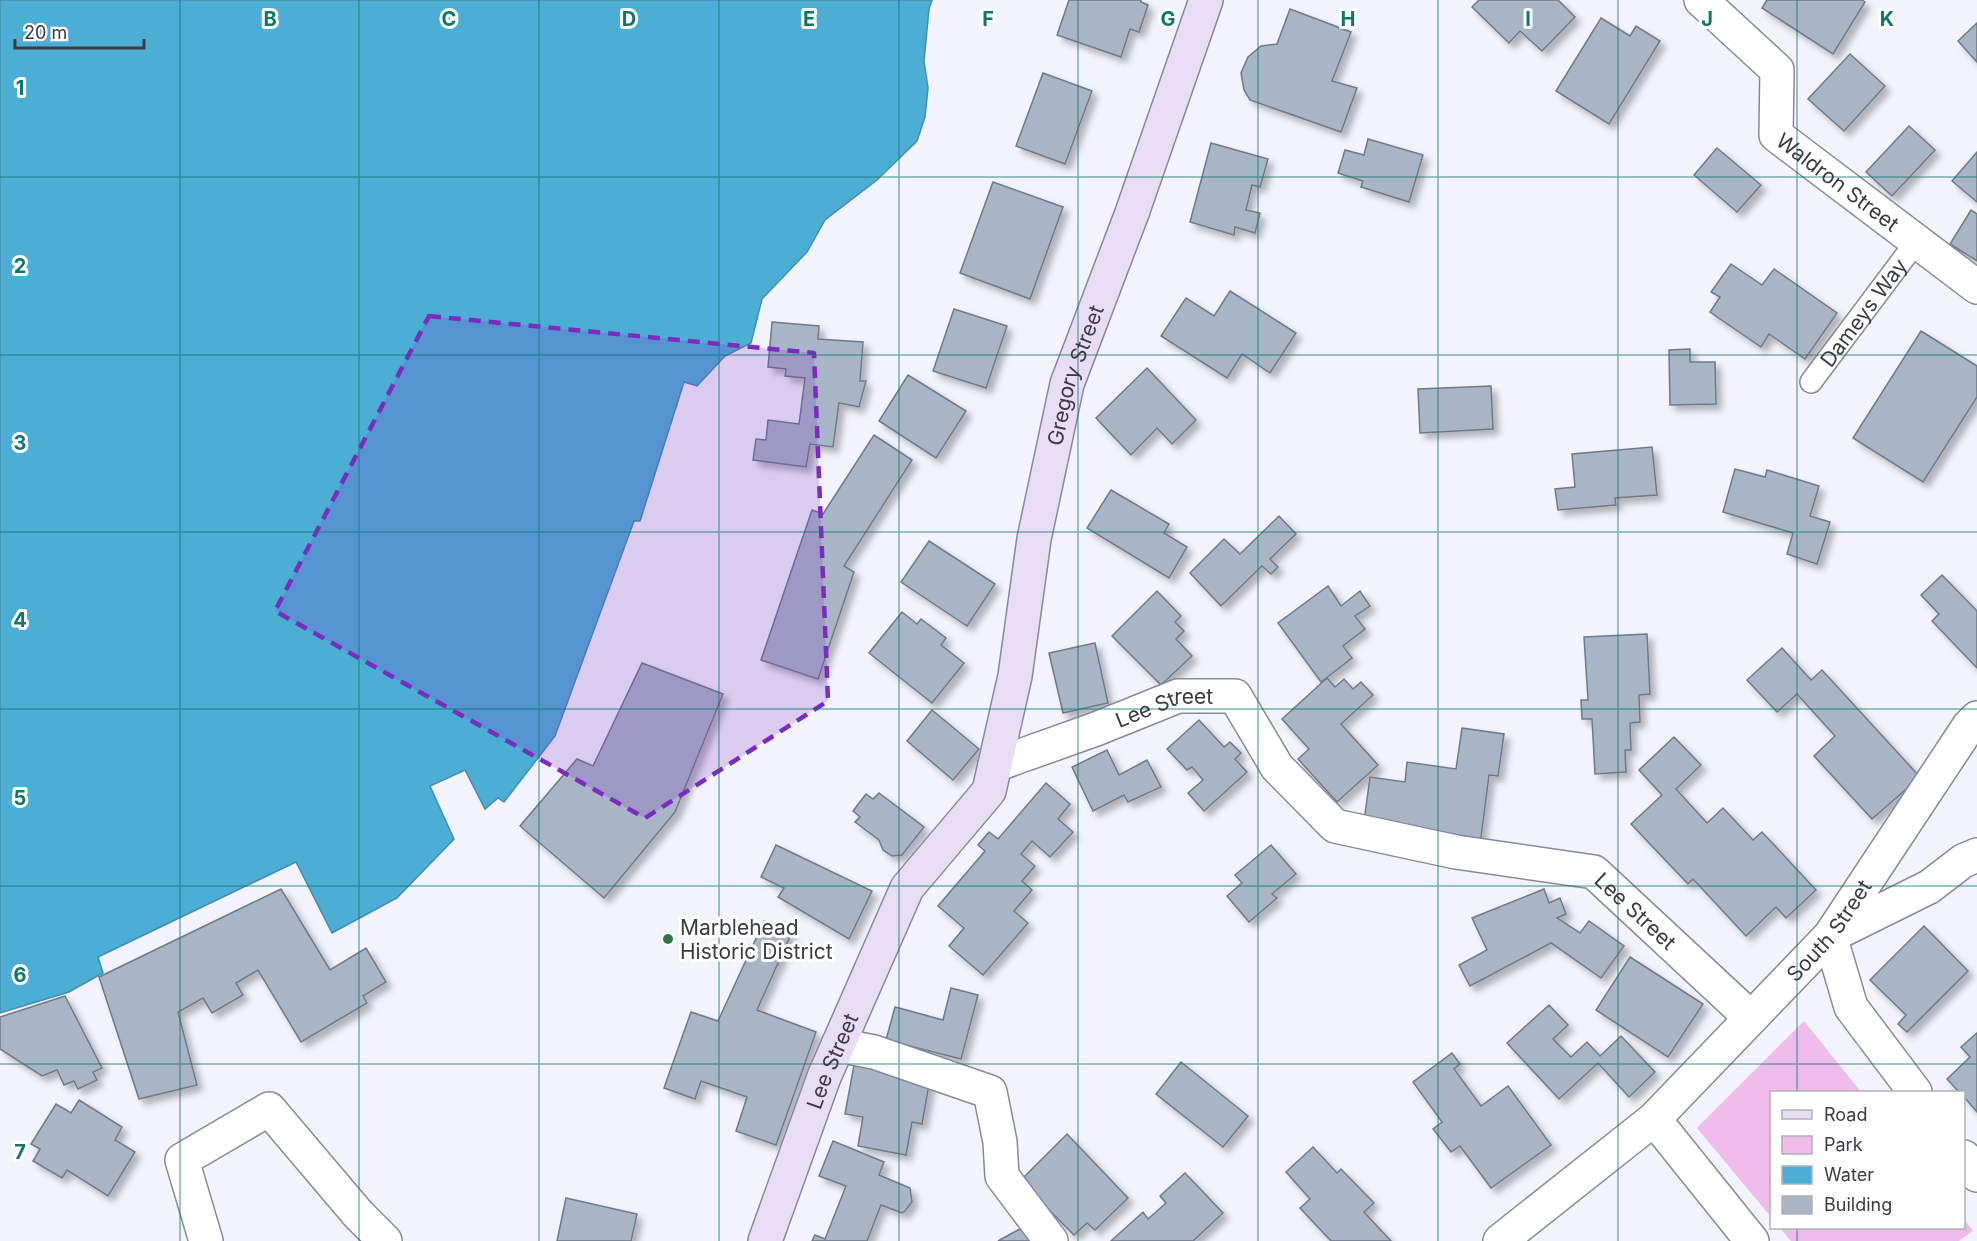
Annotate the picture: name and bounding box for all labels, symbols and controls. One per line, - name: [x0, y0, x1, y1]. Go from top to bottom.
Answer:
- text: B: [263, 7, 277, 31]
- text: C: [442, 7, 456, 31]
- text: D: [622, 7, 636, 31]
- text: E: [803, 7, 815, 31]
- text: F: [982, 7, 994, 31]
- text: G: [1160, 7, 1176, 31]
- text: H: [1341, 7, 1355, 31]
- text: I: [1525, 7, 1531, 31]
- text: J: [1701, 7, 1713, 31]
- text: K: [1880, 7, 1894, 31]
- scale bar: [15, 12, 144, 50]
- text: 20 m: [24, 22, 67, 43]
- text: 1: [16, 76, 24, 100]
- street label: Waldron Street: [1772, 127, 1904, 236]
- street label: Dameys Way: [1815, 253, 1912, 371]
- text: 2: [14, 254, 26, 278]
- street label: Gregory Street: [1042, 301, 1108, 448]
- text: 3: [14, 431, 26, 455]
- text: 4: [13, 608, 27, 632]
- street label: Lee Street: [1112, 684, 1213, 732]
- text: 5: [14, 786, 26, 810]
- street label: Lee Street: [1590, 867, 1682, 955]
- street label: South Street: [1781, 875, 1876, 986]
- place label: Marblehead Historic District: [680, 915, 833, 964]
- marker: Marblehead Historic District: [661, 932, 675, 946]
- text: 6: [14, 963, 27, 987]
- street label: Lee Street: [801, 1009, 863, 1112]
- legend: [1770, 1091, 1965, 1229]
- text: Road: [1824, 1104, 1867, 1125]
- text: Park: [1824, 1134, 1863, 1155]
- text: 7: [14, 1140, 26, 1164]
- text: Water: [1824, 1164, 1874, 1185]
- text: Building: [1824, 1194, 1892, 1215]

